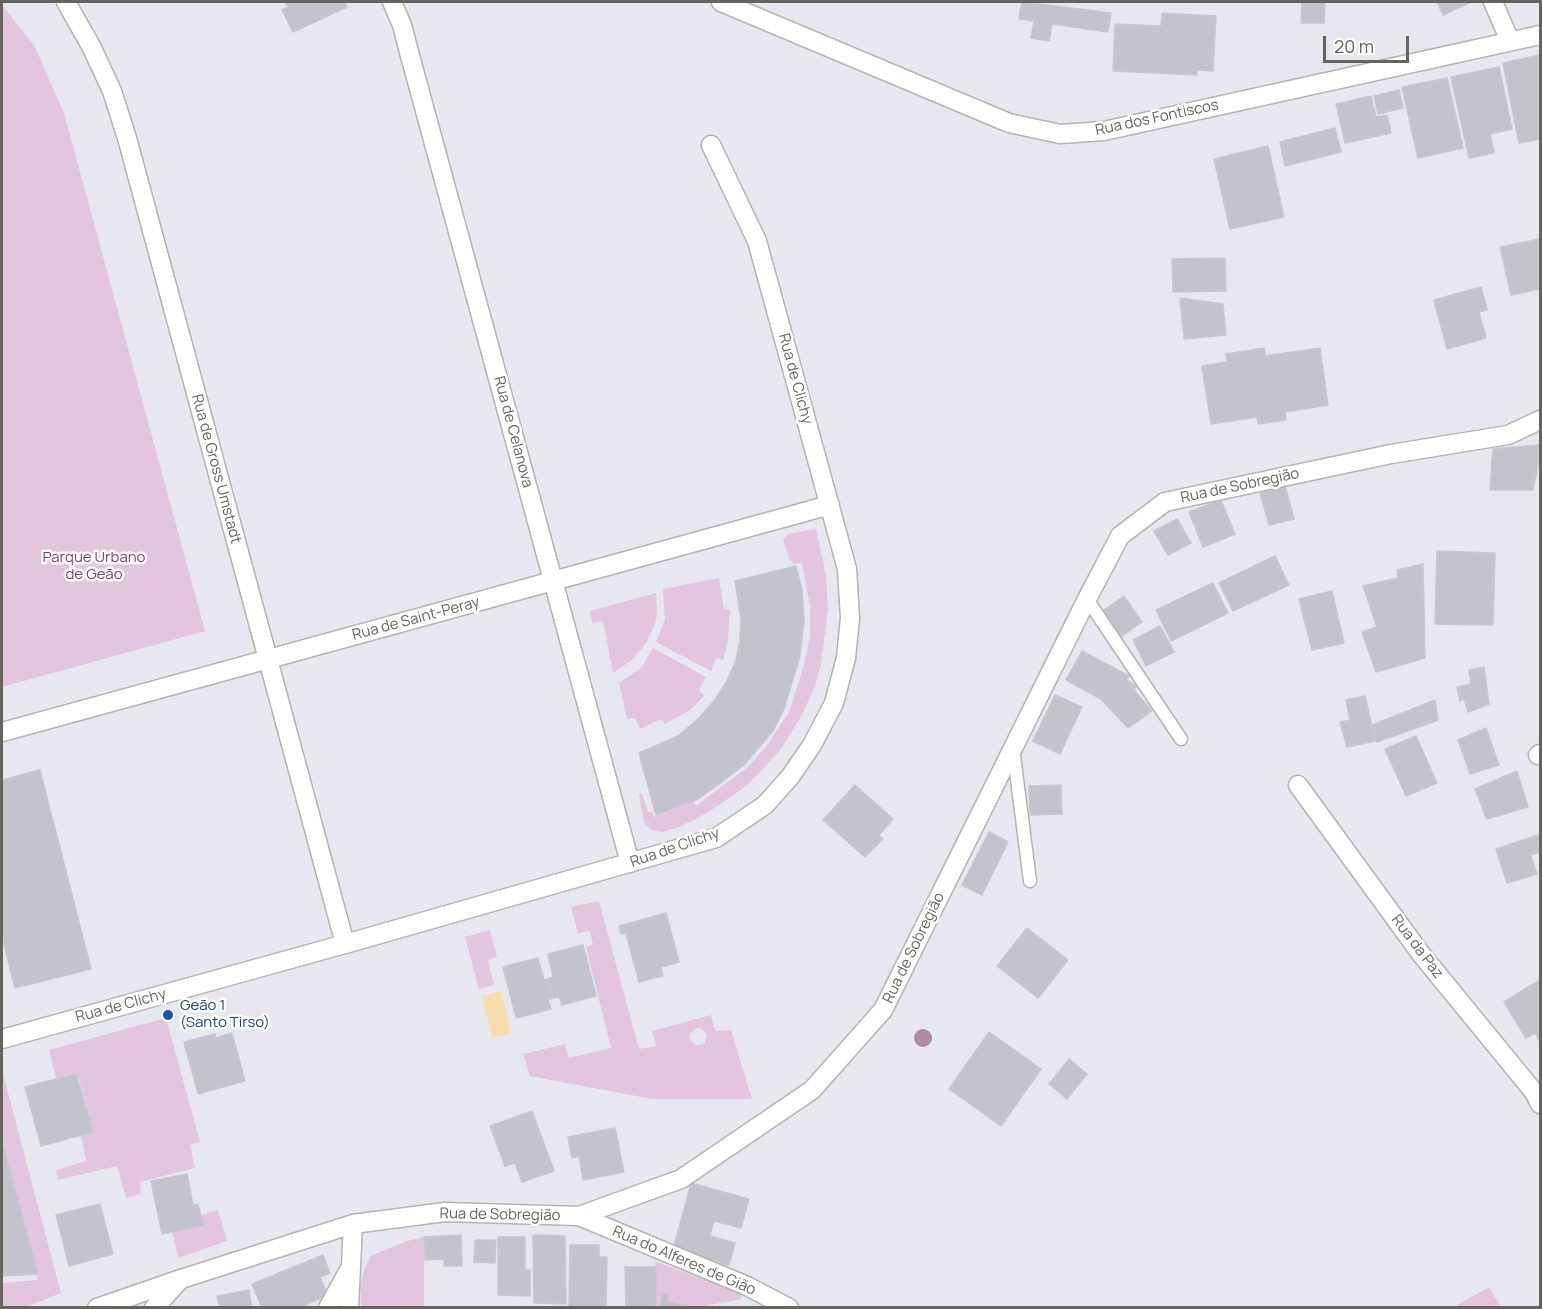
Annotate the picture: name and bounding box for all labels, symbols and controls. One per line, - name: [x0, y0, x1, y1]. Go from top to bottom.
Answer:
- scale bar: [1326, 24, 1412, 62]
- text: 20 m: [1334, 34, 1374, 58]
- street label: Rua dos Fontiscos: [1094, 96, 1220, 140]
- street label: Rua de Clichy: [774, 332, 816, 426]
- street label: Rua de Celanova: [489, 374, 537, 490]
- street label: Rua de Gross Umstadt: [187, 392, 245, 546]
- street label: Rua de Sobregião: [1179, 465, 1301, 507]
- park label: Parque Urbano de Geão: [43, 549, 145, 584]
- street label: Rua de Saint-Peray: [350, 593, 482, 645]
- street label: Rua de Clichy: [628, 824, 722, 872]
- street label: Rua de Sobregião: [879, 890, 949, 1006]
- street label: Rua da Paz: [1387, 912, 1447, 982]
- street label: Rua de Clichy: [74, 985, 168, 1027]
- place label: Geão 1 (Santo Tirso): [180, 997, 270, 1032]
- marker: Geão 1 (Santo Tirso): [161, 1008, 175, 1022]
- street label: Rua de Sobregião: [439, 1205, 561, 1225]
- street label: Rua do Alferes de Gião: [610, 1223, 758, 1299]

